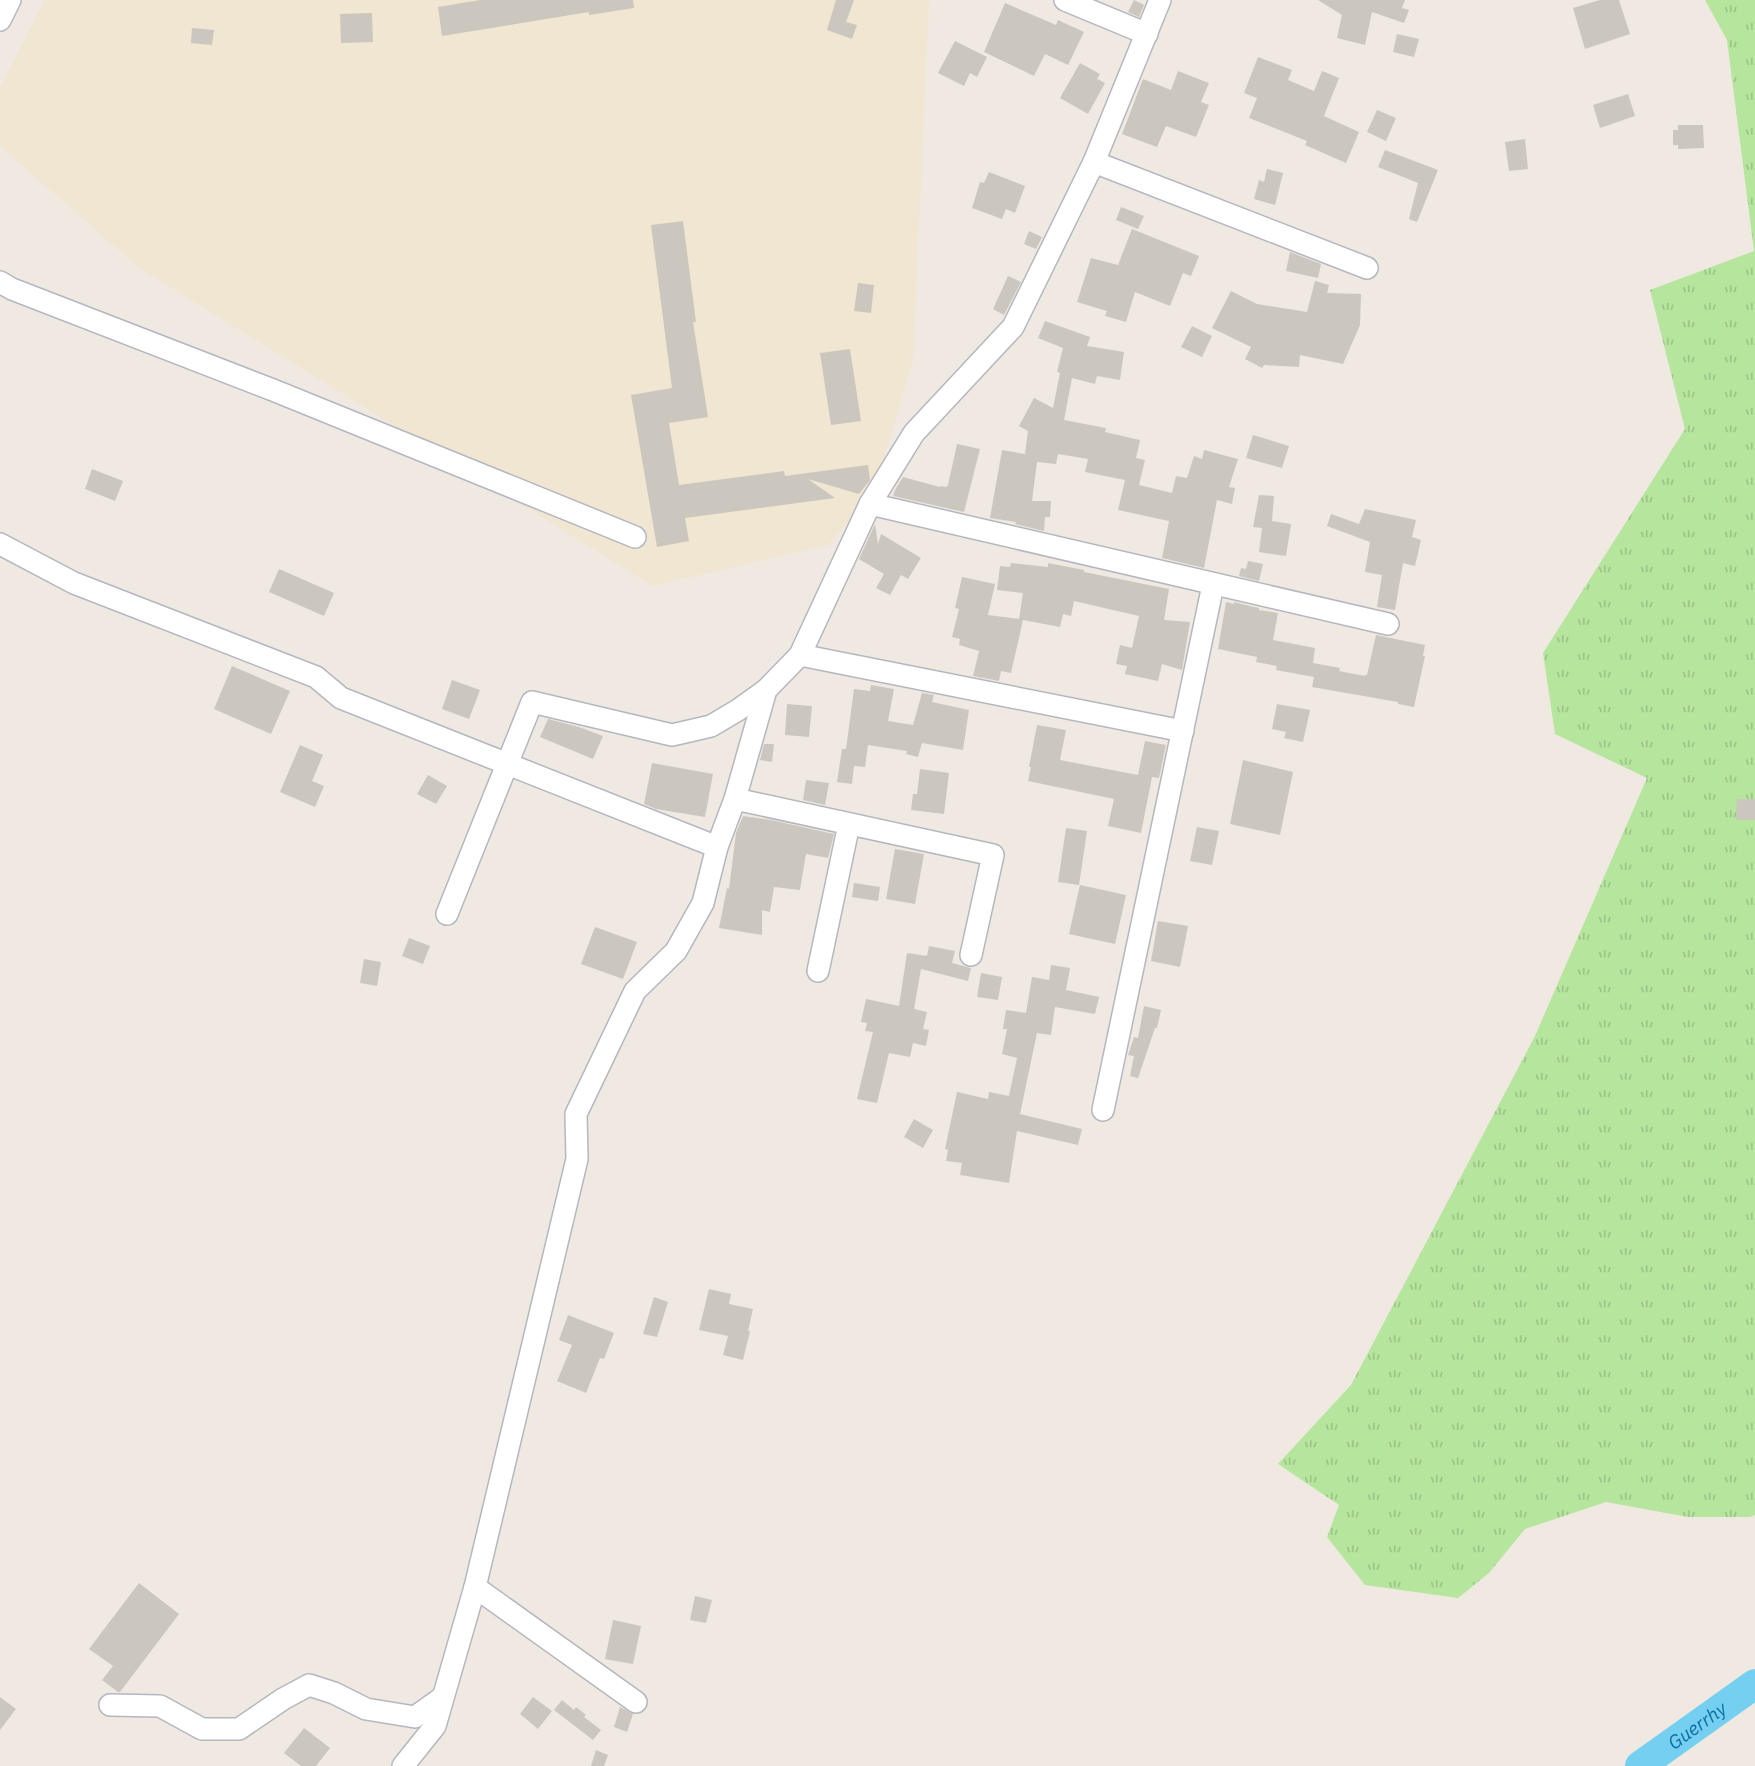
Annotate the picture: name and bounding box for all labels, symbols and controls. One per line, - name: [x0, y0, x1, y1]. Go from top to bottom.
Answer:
- water label: Guerrhy: [1663, 1696, 1732, 1754]

